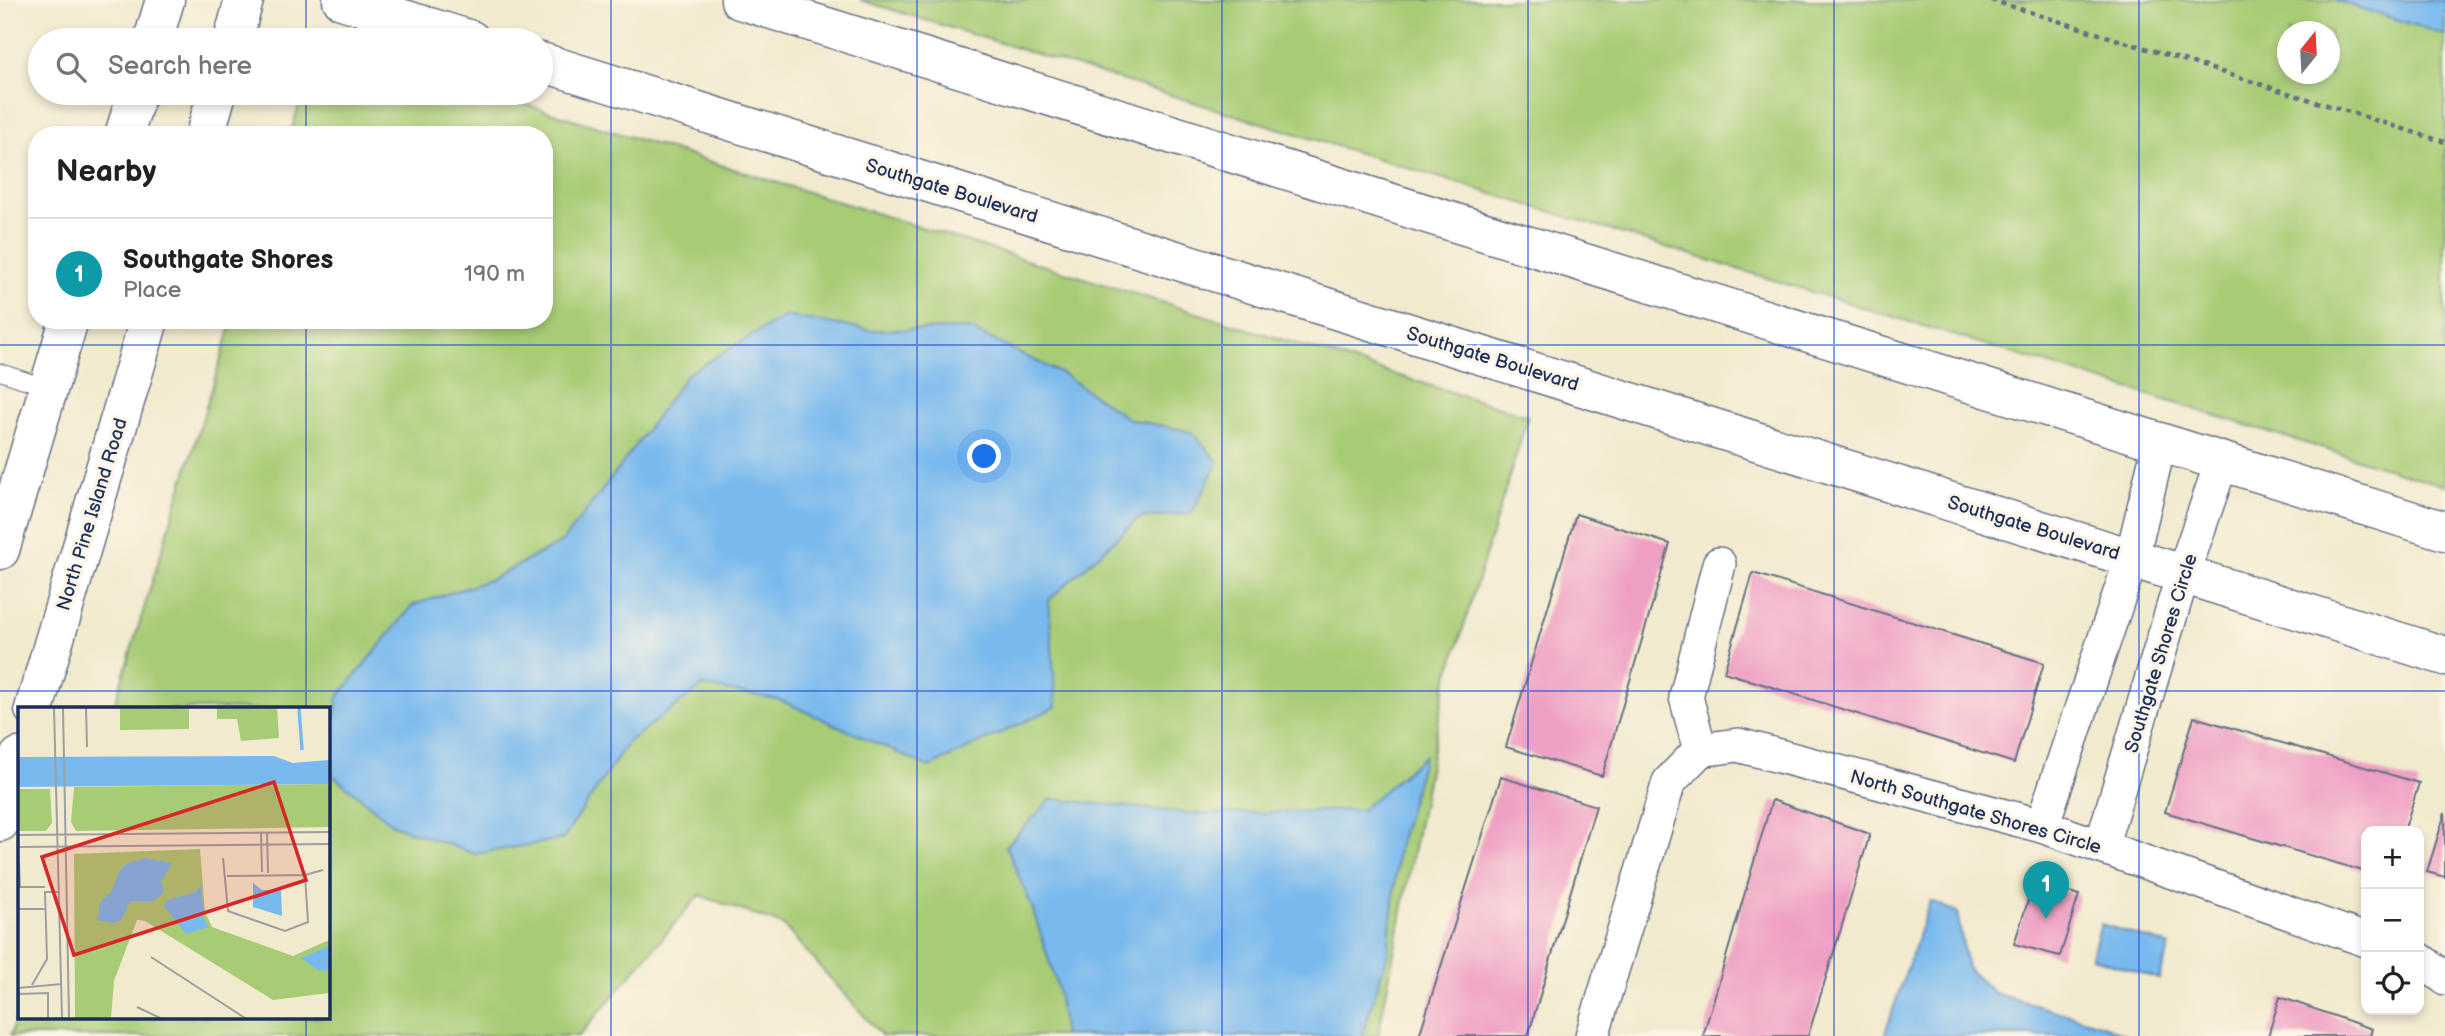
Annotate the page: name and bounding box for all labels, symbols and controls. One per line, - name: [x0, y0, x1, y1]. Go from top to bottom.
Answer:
- north arrow: [2277, 21, 2340, 84]
- search box: [28, 28, 553, 105]
- icon: search: [52, 48, 90, 86]
- text: Search here: [108, 51, 252, 82]
- text: Nearby: [56, 154, 156, 190]
- street label: Southgate Boulevard: [863, 154, 1040, 229]
- text: Southgate Shores: [123, 245, 333, 276]
- text: 1: [74, 260, 84, 288]
- text: 190 m: [464, 260, 525, 288]
- text: Place: [123, 276, 181, 304]
- street label: Southgate Boulevard: [1404, 322, 1581, 397]
- street label: North Pine Island Road: [52, 415, 133, 613]
- your location: [967, 439, 1001, 473]
- street label: Southgate Boulevard: [1945, 491, 2122, 566]
- street label: Southgate Shores Circle: [2120, 551, 2203, 756]
- inset map: [18, 707, 329, 1018]
- street label: North Southgate Shores Circle: [1847, 766, 2104, 859]
- map controls: [2361, 826, 2424, 1015]
- button: +: [2361, 826, 2424, 889]
- pin: 1: [2023, 861, 2069, 919]
- button: −: [2361, 889, 2424, 952]
- button: locate: [2361, 952, 2424, 1015]

